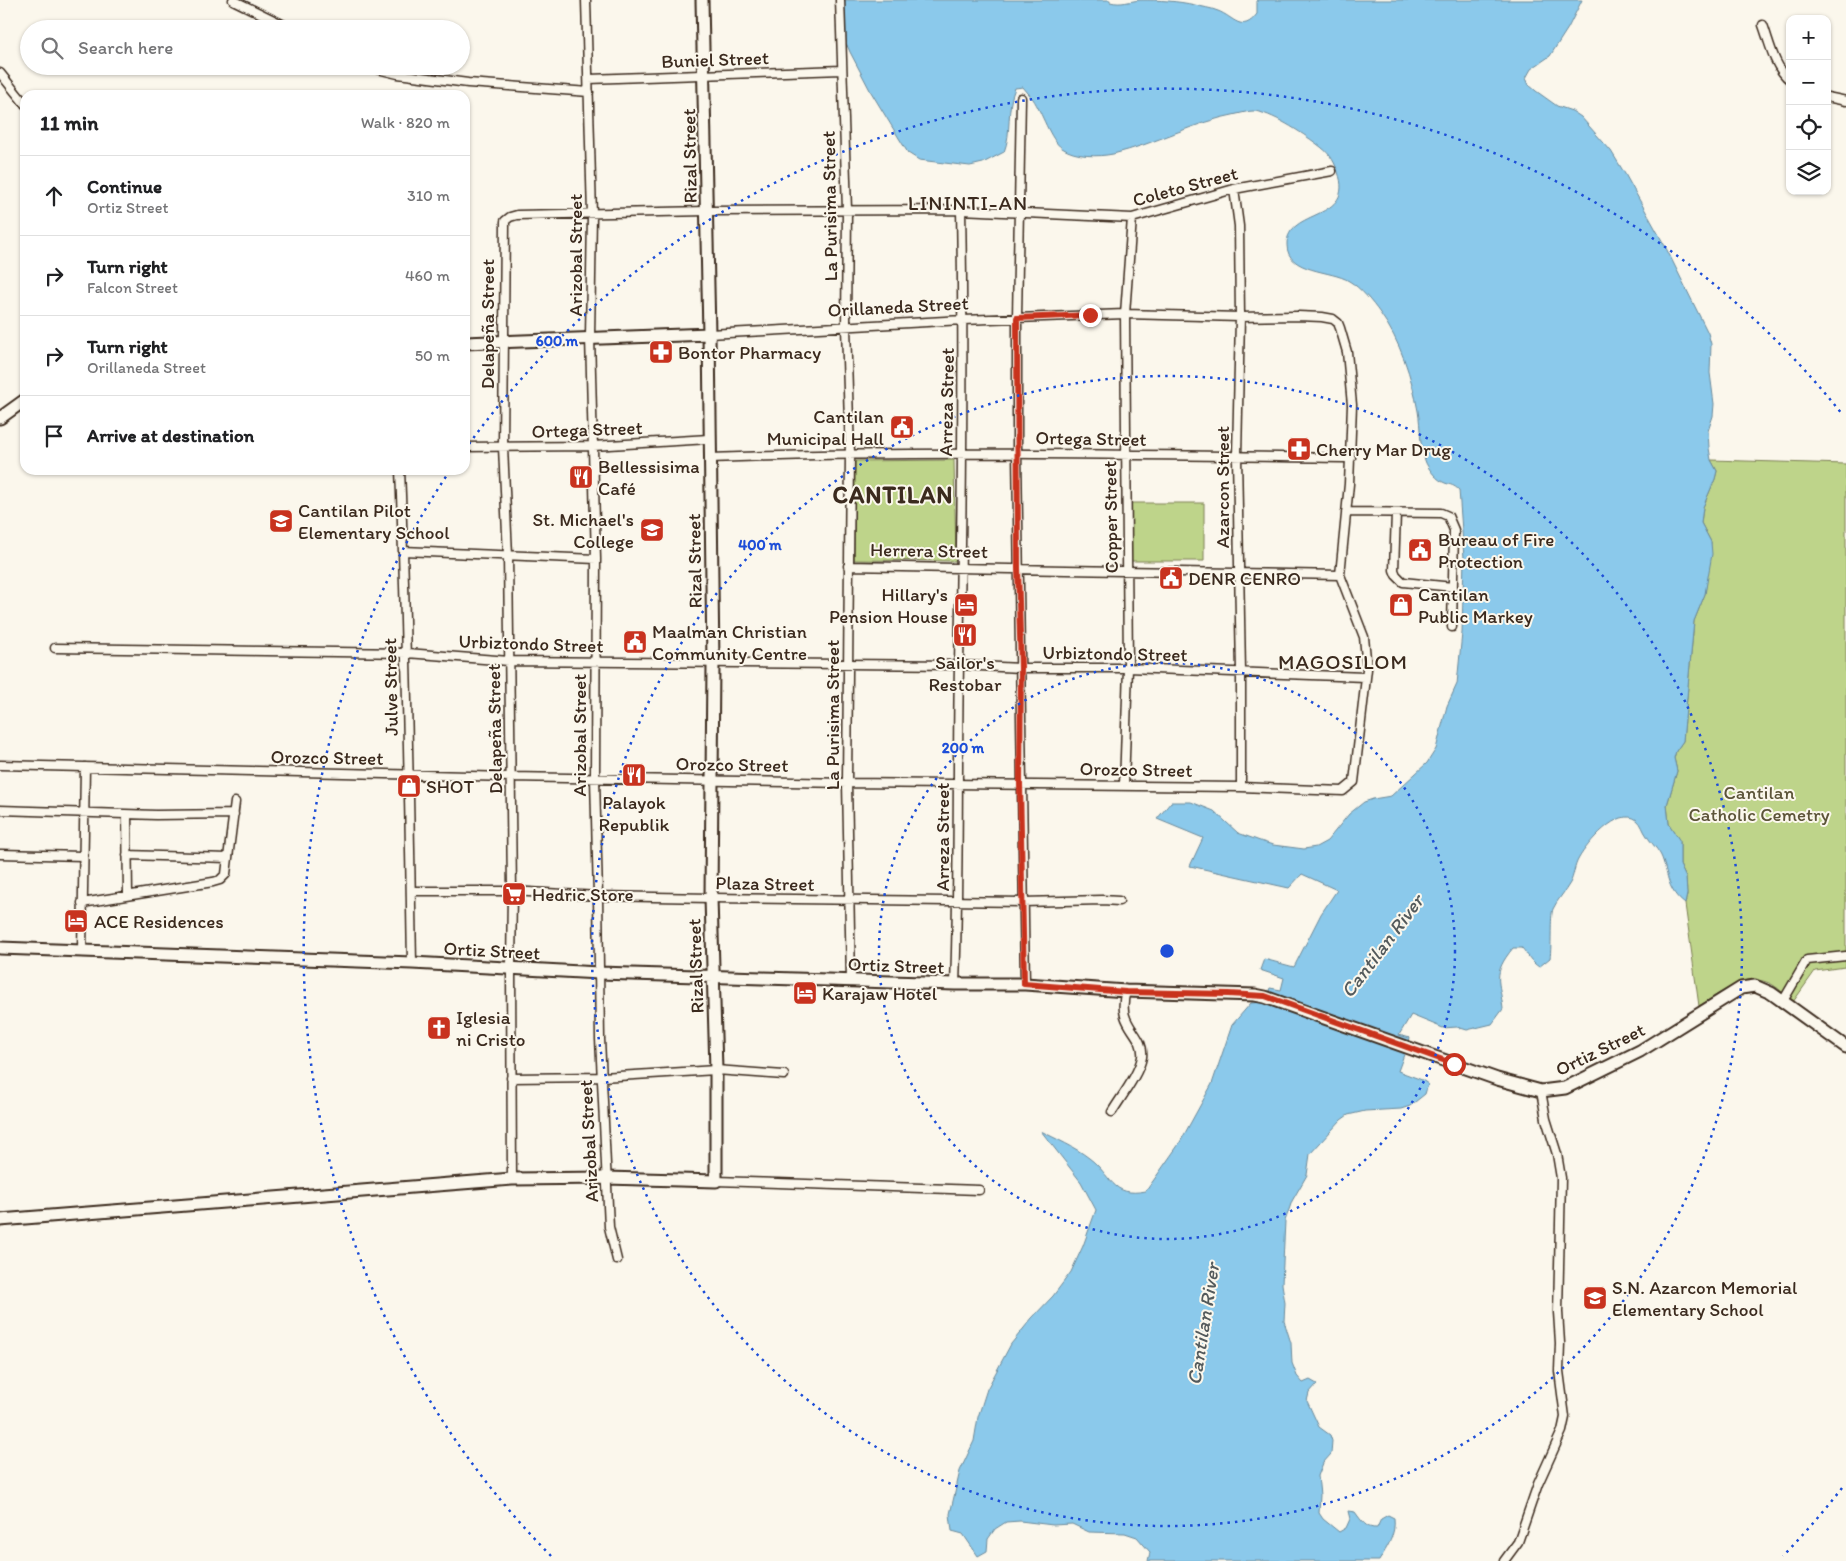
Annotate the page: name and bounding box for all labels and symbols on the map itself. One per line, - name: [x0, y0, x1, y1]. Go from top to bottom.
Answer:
- street label: Buniel Street: [661, 46, 769, 73]
- street label: Rizal Street: [677, 108, 702, 204]
- street label: La Purisima Street: [817, 130, 842, 282]
- street label: Coleto Street: [1130, 161, 1240, 212]
- district label: LININTI-AN: [908, 190, 1028, 215]
- street label: Arizobal Street: [564, 194, 587, 316]
- street label: Delapeña Street: [476, 259, 499, 389]
- street label: Orillaneda Street: [827, 291, 969, 322]
- route end: [1079, 304, 1102, 327]
- text: 600 m: [536, 332, 579, 350]
- pharmacy icon: Bontor Pharmacy: [648, 339, 674, 365]
- place label: Bontor Pharmacy: [678, 341, 821, 364]
- street label: Arreza Street: [934, 347, 959, 457]
- place label: Cantilan Municipal Hall: [767, 405, 885, 450]
- public building icon: Cantilan Municipal Hall: [889, 414, 915, 440]
- street label: Ortega Street: [531, 416, 643, 443]
- street label: Ortega Street: [1035, 426, 1147, 451]
- street label: Azarcon Street: [1211, 426, 1234, 548]
- pharmacy icon: Cherry Mar Drug: [1286, 436, 1312, 462]
- place label: Cherry Mar Drug: [1316, 438, 1451, 461]
- place label: Bellessisima Café: [598, 455, 700, 500]
- street label: Copper Street: [1098, 461, 1123, 573]
- restaurant icon: Bellessisima Café: [568, 464, 594, 490]
- district label: CANTILAN: [832, 480, 954, 509]
- place label: Cantilan Pilot Elementary School: [298, 499, 450, 544]
- school or university icon: Cantilan Pilot Elementary School: [268, 508, 294, 534]
- place label: St. Michael's College: [532, 508, 634, 553]
- street label: Rizal Street: [682, 513, 707, 609]
- school or university icon: St. Michael's College: [639, 517, 665, 543]
- place label: Bureau of Fire Protection: [1438, 528, 1554, 573]
- text: 400 m: [738, 536, 782, 554]
- public building icon: Bureau of Fire Protection: [1407, 537, 1433, 563]
- street label: Herrera Street: [870, 538, 988, 563]
- public building icon: DENR CENRO: [1158, 565, 1184, 591]
- place label: DENR CENRO: [1188, 567, 1301, 590]
- place label: Hillary's Pension House: [829, 583, 948, 628]
- place label: Cantilan Public Markey: [1418, 583, 1533, 628]
- hotel icon: Hillary's Pension House: [953, 592, 979, 618]
- shop icon: Cantilan Public Markey: [1388, 592, 1414, 618]
- place label: Maalman Christian Community Centre: [652, 620, 807, 665]
- restaurant icon: Sailor's Restobar: [952, 622, 978, 648]
- street label: Urbiztondo Street: [458, 629, 604, 658]
- public building icon: Maalman Christian Community Centre: [622, 629, 648, 655]
- street label: Julve Street: [378, 638, 403, 736]
- street label: La Purisima Street: [821, 640, 844, 790]
- street label: Urbiztondo Street: [1042, 641, 1188, 666]
- district label: MAGOSILOM: [1278, 649, 1408, 674]
- place label: Sailor's Restobar: [929, 651, 1002, 696]
- street label: Delapeña Street: [482, 664, 507, 794]
- street label: Arizobal Street: [568, 674, 591, 796]
- text: 200 m: [942, 739, 985, 757]
- street label: Orozco Street: [270, 745, 384, 770]
- street label: Orozco Street: [675, 752, 789, 777]
- street label: Orozco Street: [1079, 757, 1193, 782]
- restaurant icon: Palayok Republik: [621, 762, 647, 788]
- shop icon: SHOT: [396, 773, 422, 799]
- place label: SHOT: [426, 775, 475, 798]
- park label: Cantilan Catholic Cemetry: [1688, 781, 1830, 826]
- street label: Arreza Street: [931, 783, 954, 891]
- place label: Palayok Republik: [599, 791, 670, 836]
- street label: Plaza Street: [715, 871, 815, 896]
- supermarket icon: Hedric Store: [501, 881, 527, 907]
- place label: Hedric Store: [532, 883, 634, 906]
- water label: Cantilan River: [1335, 888, 1430, 1002]
- hotel icon: ACE Residences: [63, 908, 89, 934]
- place label: ACE Residences: [94, 910, 224, 933]
- street label: Rizal Street: [682, 918, 709, 1014]
- street label: Ortiz Street: [443, 936, 541, 965]
- centre of rings: [1158, 942, 1176, 960]
- street label: Ortiz Street: [847, 952, 945, 979]
- hotel icon: Karajaw Hotel: [792, 980, 818, 1006]
- place label: Karajaw Hotel: [822, 982, 938, 1005]
- place label: Iglesia ni Cristo: [456, 1006, 525, 1051]
- church icon: Iglesia ni Cristo: [426, 1015, 452, 1041]
- street label: Ortiz Street: [1552, 1018, 1649, 1081]
- route start: [1443, 1053, 1466, 1076]
- street label: Arizobal Street: [574, 1079, 603, 1203]
- water label: Cantilan River: [1182, 1259, 1225, 1387]
- place label: S.N. Azarcon Memorial Elementary School: [1612, 1276, 1798, 1321]
- school or university icon: S.N. Azarcon Memorial Elementary School: [1582, 1285, 1608, 1311]

